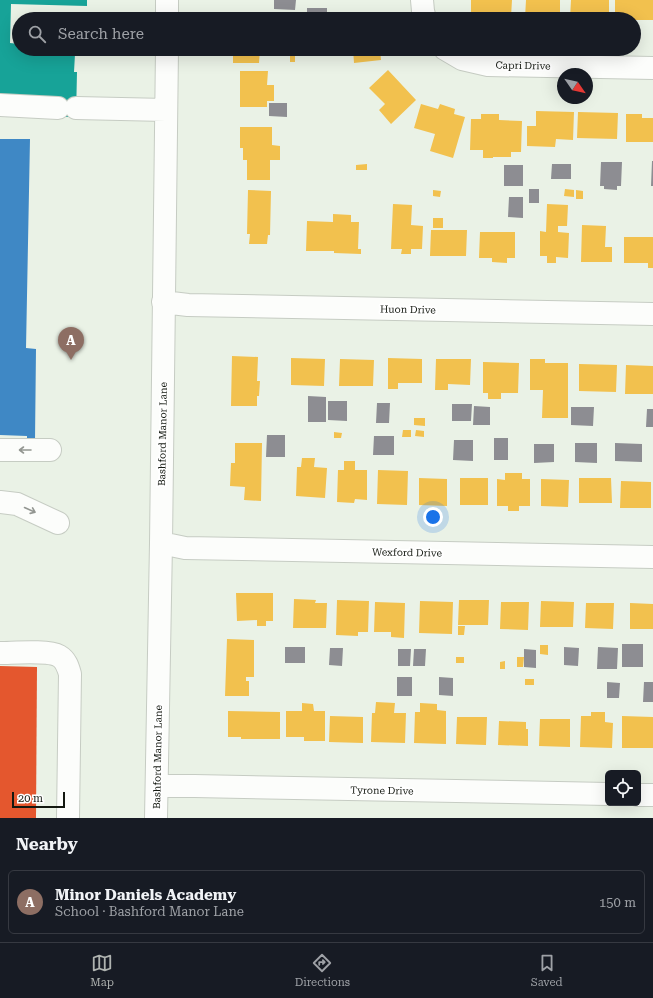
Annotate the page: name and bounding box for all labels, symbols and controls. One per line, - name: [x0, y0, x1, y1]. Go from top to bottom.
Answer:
- search box: [12, 12, 641, 56]
- icon: search: [26, 23, 48, 45]
- text: Search here: [58, 25, 144, 43]
- street label: Capri Drive: [495, 60, 551, 71]
- north arrow: [557, 68, 593, 104]
- street label: Huon Drive: [380, 304, 436, 315]
- pin: A: [58, 327, 84, 360]
- street label: Bashford Manor Lane: [156, 381, 169, 486]
- one-way arrow: [19, 446, 32, 454]
- one-way arrow: [23, 507, 35, 514]
- your location: [423, 507, 443, 527]
- street label: Wexford Drive: [372, 546, 443, 559]
- street label: Bashford Manor Lane: [151, 704, 164, 809]
- map controls: [605, 770, 641, 806]
- button: locate: [605, 770, 641, 806]
- street label: Tyrone Drive: [350, 784, 414, 797]
- scale bar: [12, 790, 65, 809]
- text: 20 m: [18, 792, 43, 805]
- text: Nearby: [16, 834, 78, 854]
- text: Minor Daniels Academy: [55, 886, 236, 904]
- text: A: [25, 895, 35, 910]
- text: 150 m: [599, 895, 636, 910]
- text: School · Bashford Manor Lane: [55, 904, 244, 919]
- tab: Map: [90, 952, 114, 989]
- tab: Directions: [295, 952, 350, 989]
- tab: Saved: [531, 952, 563, 989]

